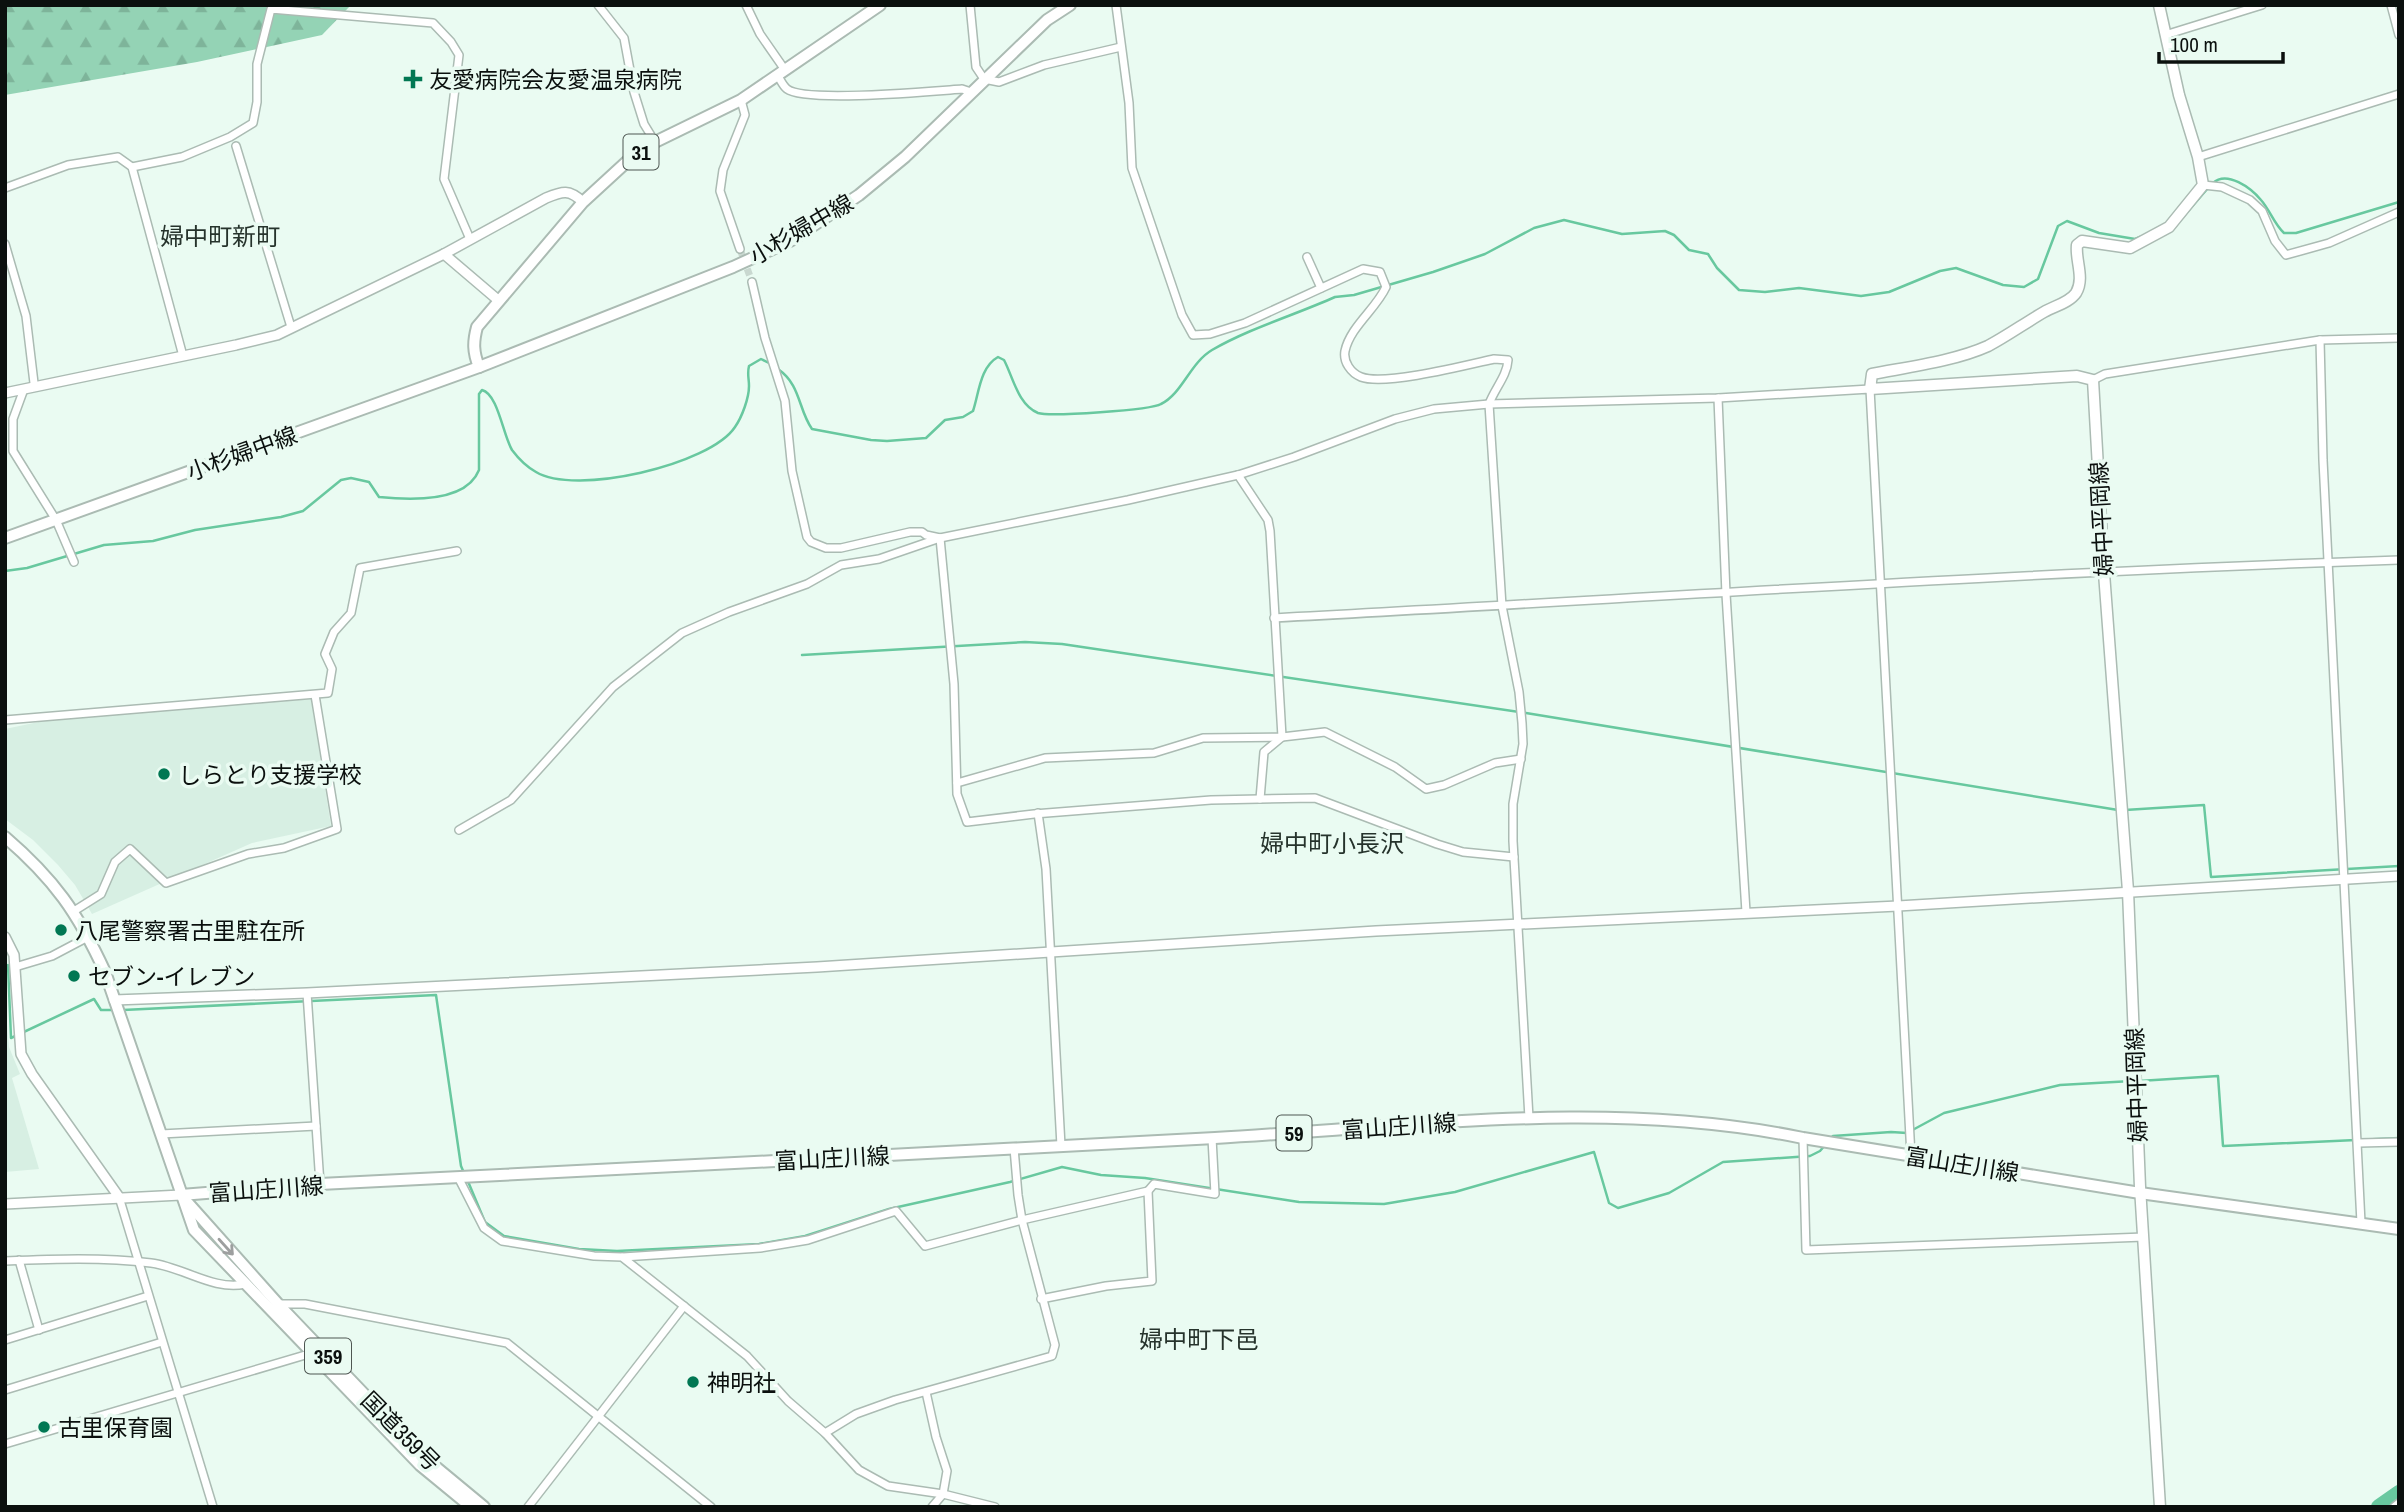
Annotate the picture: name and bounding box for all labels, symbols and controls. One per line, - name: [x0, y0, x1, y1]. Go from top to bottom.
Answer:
- scale bar: [2159, 21, 2283, 65]
- text: 100 m: [2170, 30, 2218, 59]
- place label: 友愛病院会友愛温泉病院: [429, 64, 682, 95]
- marker: 友愛病院会友愛温泉病院: [403, 69, 423, 89]
- road number: 31: [624, 134, 658, 170]
- street label: 小杉婦中線: [743, 187, 859, 271]
- district label: 婦中町新町: [160, 220, 280, 252]
- street label: 小杉婦中線: [183, 419, 301, 487]
- street label: 婦中平岡線: [2083, 461, 2119, 577]
- place label: しらとり支援学校: [178, 759, 362, 790]
- marker: しらとり支援学校: [156, 766, 172, 782]
- district label: 婦中町小長沢: [1260, 827, 1404, 859]
- place label: 八尾警察署古里駐在所: [75, 915, 305, 946]
- marker: 八尾警察署古里駐在所: [53, 922, 69, 938]
- place label: セブン-イレブン: [88, 961, 255, 992]
- marker: セブン-イレブン: [66, 968, 82, 984]
- street label: 婦中平岡線: [2119, 1027, 2153, 1143]
- street label: 富山庄川線: [1341, 1107, 1457, 1145]
- road number: 59: [1276, 1116, 1312, 1150]
- street label: 富山庄川線: [774, 1140, 890, 1176]
- street label: 富山庄川線: [1903, 1140, 2021, 1188]
- street label: 富山庄川線: [208, 1170, 324, 1208]
- one-way arrow: [218, 1238, 234, 1256]
- district label: 婦中町下邑: [1139, 1323, 1259, 1355]
- road number: 359: [305, 1338, 351, 1374]
- place label: 神明社: [707, 1367, 776, 1398]
- marker: 神明社: [685, 1374, 701, 1390]
- street label: 国道359号: [355, 1385, 447, 1477]
- place label: 古里保育園: [58, 1412, 173, 1443]
- marker: 古里保育園: [36, 1419, 52, 1435]

